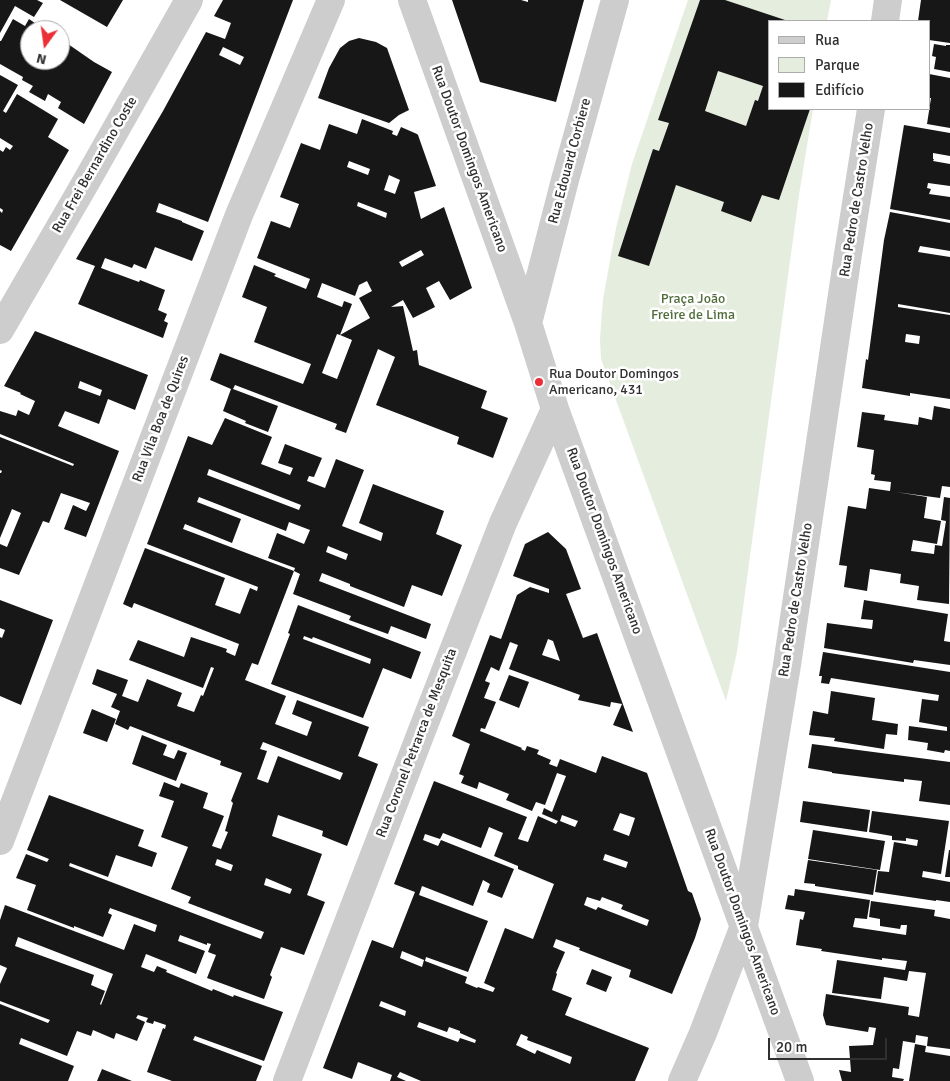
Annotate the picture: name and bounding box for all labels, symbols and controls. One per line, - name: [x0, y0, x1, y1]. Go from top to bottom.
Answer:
- north arrow: [20, 20, 70, 70]
- legend: [768, 20, 930, 110]
- text: Rua: [815, 31, 840, 49]
- text: N: [35, 50, 48, 68]
- text: Parque: [815, 56, 860, 74]
- street label: Rua Doutor Domingos Americano: [427, 63, 511, 255]
- text: Edifício: [815, 81, 864, 99]
- street label: Rua Frei Bernardino Coste: [49, 94, 141, 236]
- street label: Rua Edouard Corbiere: [545, 96, 595, 226]
- street label: Rua Pedro de Castro Velho: [837, 122, 877, 278]
- park label: Praça João Freire de Lima: [651, 291, 735, 324]
- street label: Rua Vila Boa de Quires: [129, 353, 193, 485]
- place label: Rua Doutor Domingos Americano, 431: [549, 366, 679, 398]
- marker: Rua Doutor Domingos Americano, 431: [533, 376, 545, 388]
- street label: Rua Doutor Domingos Americano: [562, 445, 646, 637]
- street label: Rua Pedro de Castro Velho: [776, 522, 816, 678]
- street label: Rua Coronel Petrarca de Mesquita: [373, 646, 461, 840]
- street label: Rua Doutor Domingos Americano: [700, 826, 784, 1018]
- scale bar: [770, 1028, 889, 1060]
- text: 20 m: [776, 1038, 807, 1056]

